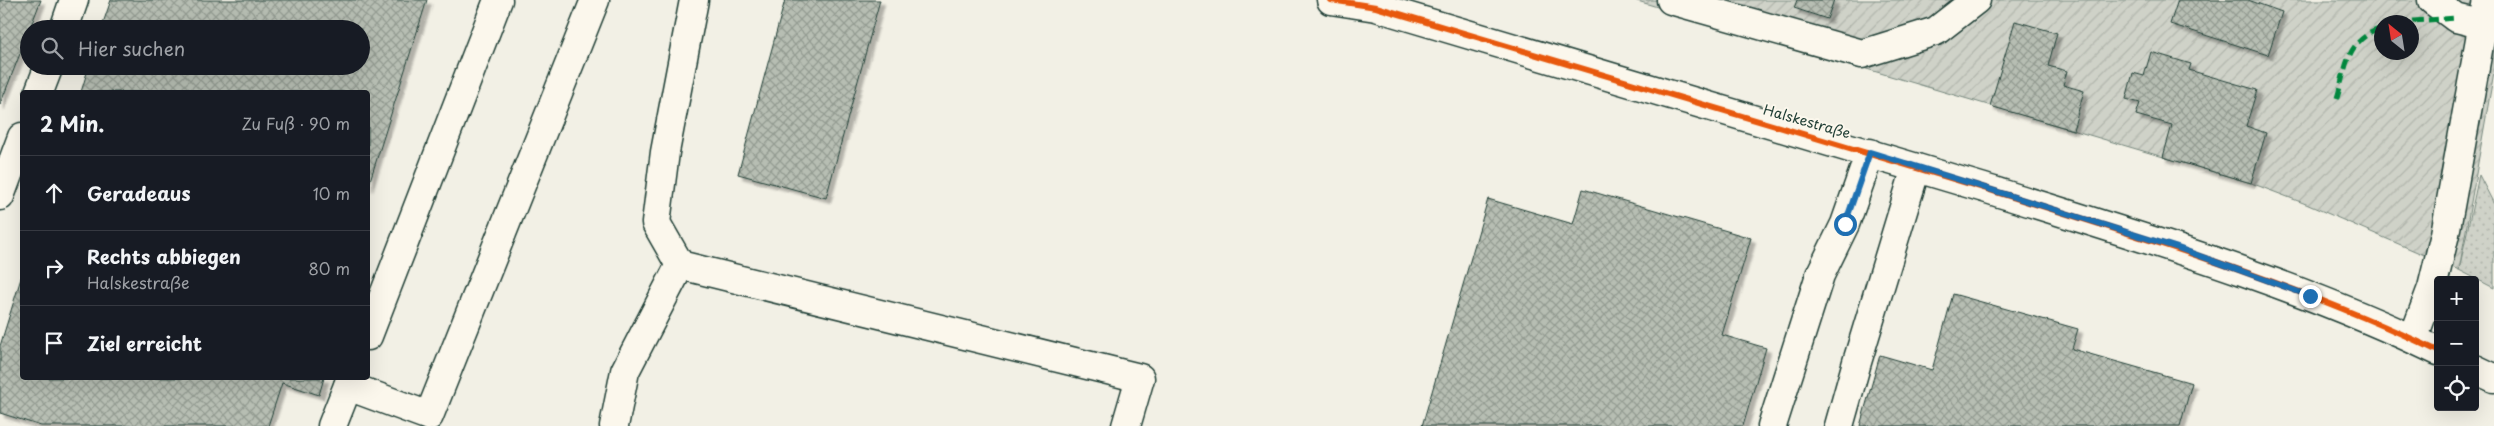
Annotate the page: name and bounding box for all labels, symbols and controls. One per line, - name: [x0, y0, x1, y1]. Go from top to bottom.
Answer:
- north arrow: [2374, 15, 2419, 60]
- search box: [20, 20, 370, 75]
- icon: search: [38, 34, 66, 62]
- text: Hier suchen: [78, 34, 185, 62]
- street label: Halskestraße: [1761, 99, 1853, 143]
- text: 2 Min.: [40, 107, 104, 139]
- text: Zu Fuß · 90 m: [242, 111, 350, 135]
- icon: ahead: [40, 179, 68, 207]
- text: Geradeaus: [87, 179, 191, 207]
- text: 10 m: [313, 181, 350, 205]
- route start: [1834, 213, 1857, 236]
- text: Rechts abbiegen: [87, 242, 241, 270]
- icon: right: [40, 254, 68, 282]
- text: 80 m: [308, 256, 350, 280]
- text: Halskestraße: [87, 270, 190, 294]
- map controls: [2434, 276, 2479, 411]
- button: +: [2434, 276, 2479, 321]
- route end: [2299, 285, 2322, 308]
- button: −: [2434, 321, 2479, 366]
- icon: arrive: [40, 329, 68, 357]
- text: Ziel erreicht: [87, 329, 202, 357]
- button: locate: [2434, 366, 2479, 411]

